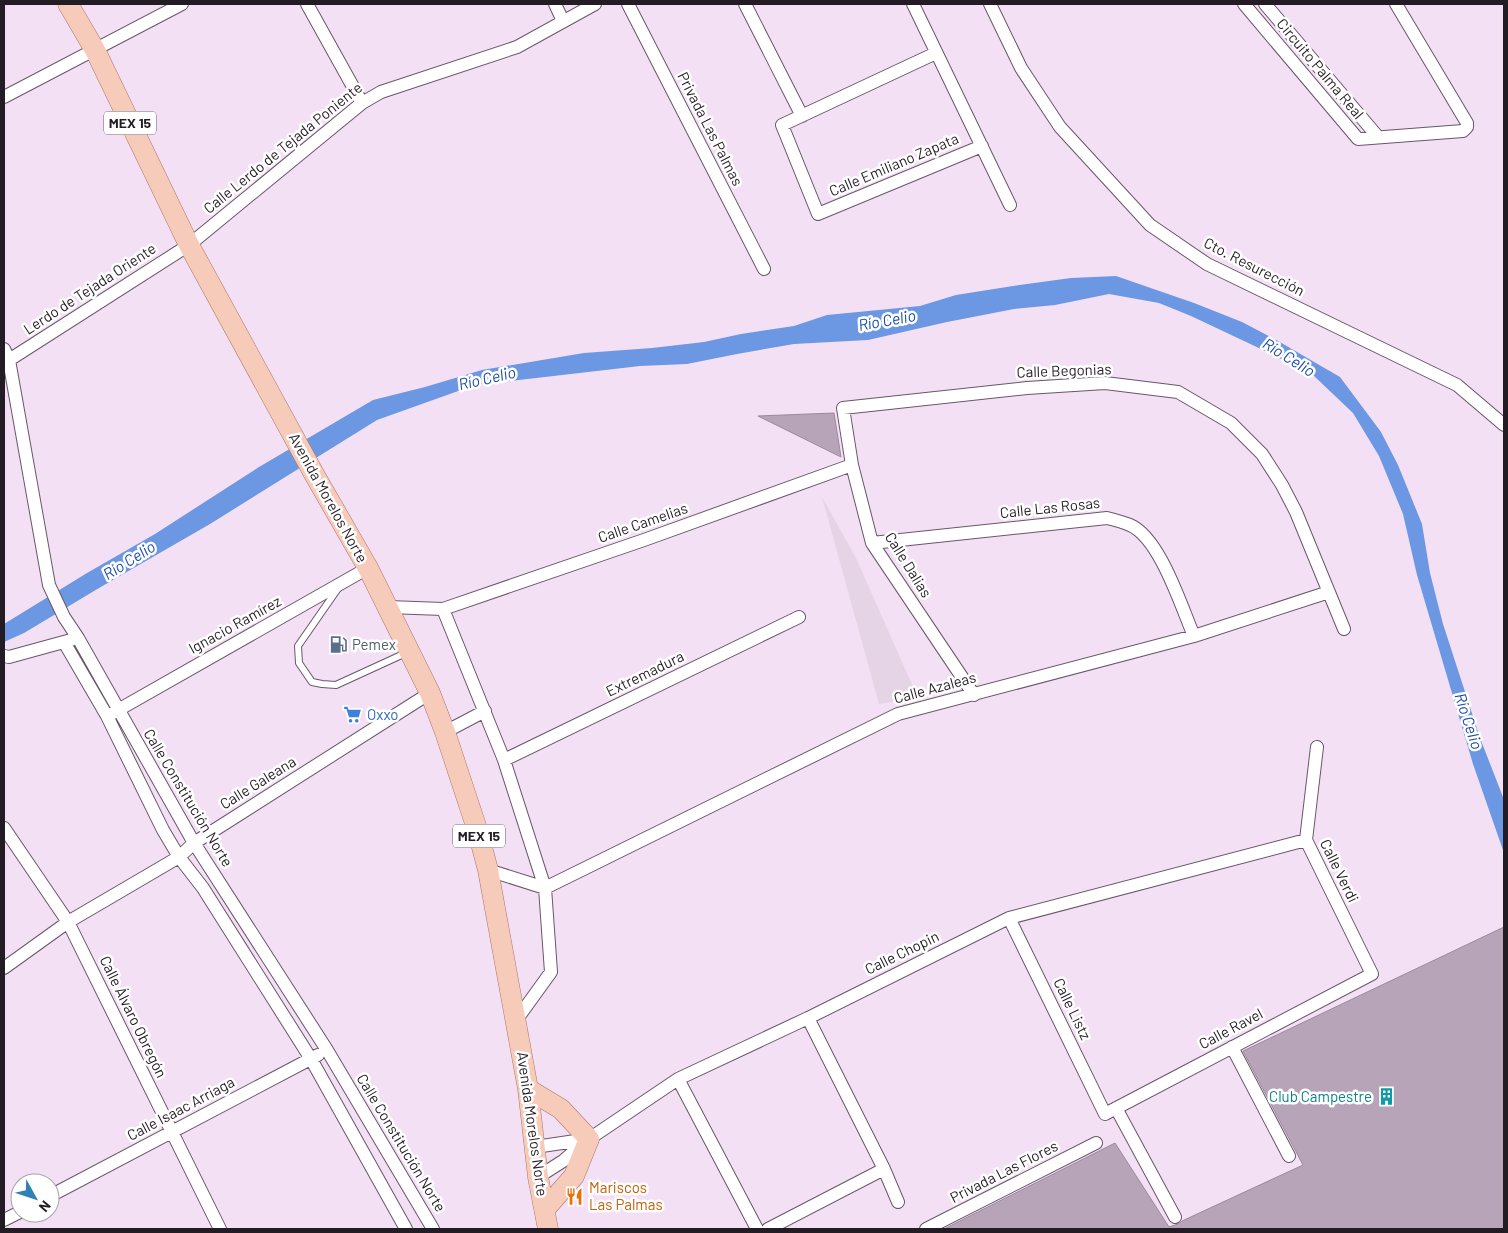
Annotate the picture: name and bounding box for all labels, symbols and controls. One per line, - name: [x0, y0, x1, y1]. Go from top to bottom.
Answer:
- street label: Circuito Palma Real: [1274, 14, 1368, 122]
- street label: Privada Las Palmas: [674, 69, 747, 188]
- street label: Calle Lerdo de Tejada Poniente: [199, 78, 365, 217]
- road number: MEX 15: [104, 112, 156, 134]
- street label: Calle Emiliano Zapata: [826, 129, 961, 199]
- street label: Cto. Resurección: [1201, 233, 1308, 299]
- street label: Lerdo de Tejada Oriente: [20, 239, 159, 338]
- water label: Río Celio: [857, 305, 917, 334]
- water label: Río Celio: [1260, 333, 1319, 380]
- street label: Calle Begonias: [1016, 359, 1112, 381]
- water label: Río Celio: [456, 362, 517, 393]
- street label: Avenida Morelos Norte: [286, 429, 372, 566]
- street label: Calle Las Rosas: [999, 493, 1101, 521]
- street label: Calle Camelias: [595, 498, 690, 546]
- street label: Calle Dalias: [882, 529, 936, 600]
- water label: Río Celio: [99, 536, 158, 583]
- street label: Ignacio Ramírez: [185, 591, 284, 657]
- fuel station icon: Pemex: [328, 635, 348, 655]
- place label: Pemex: [352, 635, 396, 653]
- street label: Extremadura: [603, 646, 686, 700]
- street label: Calle Azaleas: [892, 667, 978, 707]
- water label: Río Celio: [1451, 690, 1487, 751]
- supermarket icon: Oxxo: [343, 705, 363, 725]
- place label: Oxxo: [367, 705, 399, 723]
- street label: Calle Constitución Norte: [140, 725, 237, 870]
- street label: Calle Galeana: [216, 752, 299, 813]
- road number: MEX 15: [453, 824, 505, 848]
- street label: Calle Verdi: [1317, 836, 1363, 905]
- street label: Calle Chopin: [862, 926, 941, 978]
- street label: Calle Álvaro Obregón: [97, 953, 171, 1080]
- street label: Calle Listz: [1050, 975, 1096, 1043]
- street label: Calle Ravel: [1196, 1004, 1266, 1052]
- street label: Avenida Morelos Norte: [514, 1050, 552, 1197]
- street label: Calle Constitución Norte: [353, 1070, 450, 1215]
- street label: Calle Isaac Arriaga: [124, 1072, 237, 1144]
- place label: Club Campestre: [1269, 1087, 1372, 1105]
- building icon: Club Campestre: [1376, 1087, 1396, 1107]
- street label: Privada Las Flores: [947, 1136, 1060, 1206]
- north arrow: [10, 1173, 60, 1223]
- place label: Mariscos Las Palmas: [589, 1178, 663, 1213]
- restaurant icon: Mariscos Las Palmas: [565, 1187, 585, 1207]
- text: N: [36, 1198, 55, 1216]

